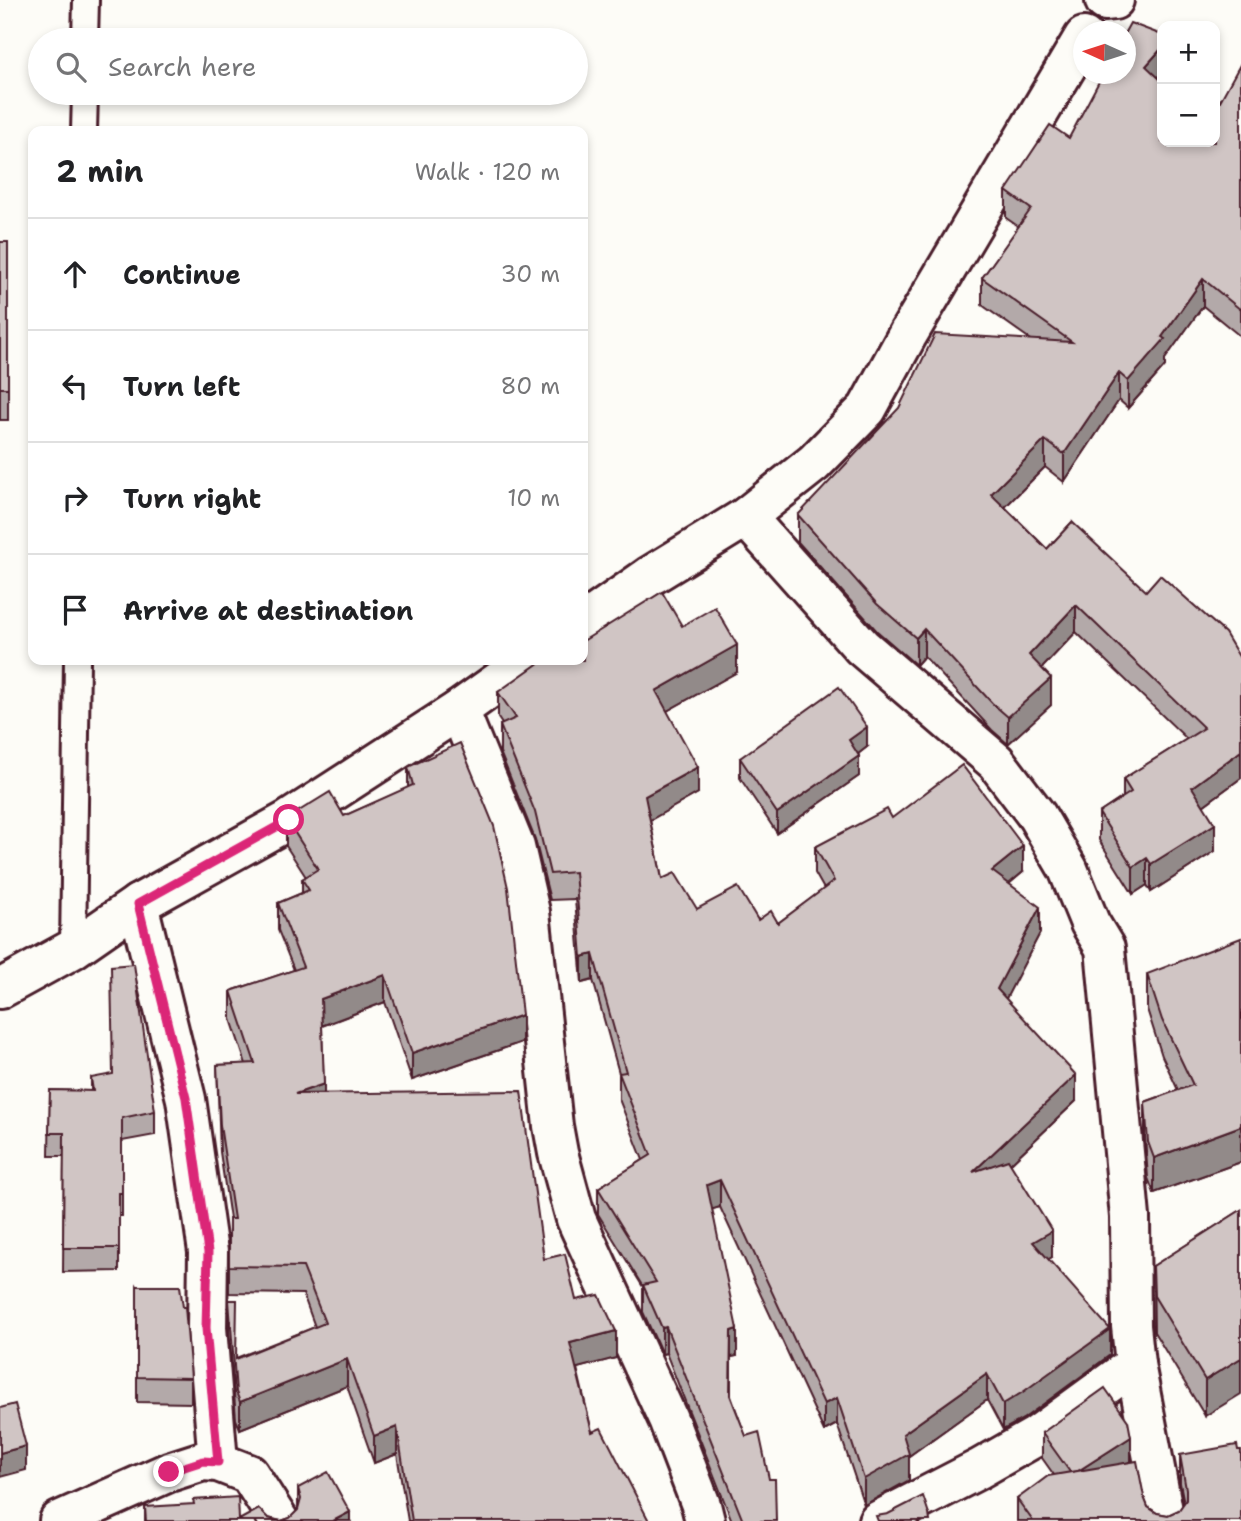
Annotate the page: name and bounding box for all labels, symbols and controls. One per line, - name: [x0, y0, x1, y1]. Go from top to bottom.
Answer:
- north arrow: [1073, 21, 1136, 84]
- map controls: [1157, 21, 1220, 147]
- button: +: [1157, 21, 1220, 84]
- search box: [28, 28, 588, 105]
- icon: search: [52, 48, 90, 86]
- text: Search here: [108, 49, 257, 84]
- button: −: [1157, 84, 1220, 147]
- text: 2 min: [56, 151, 143, 192]
- text: Walk · 120 m: [415, 157, 560, 187]
- icon: ahead: [56, 255, 94, 293]
- text: Continue: [123, 257, 241, 292]
- text: 30 m: [501, 259, 560, 289]
- icon: left: [56, 367, 94, 405]
- text: Turn left: [123, 369, 240, 404]
- text: 80 m: [501, 371, 560, 401]
- icon: right: [56, 479, 94, 517]
- text: Turn right: [123, 481, 261, 516]
- text: 10 m: [507, 483, 560, 513]
- icon: arrive: [56, 591, 94, 629]
- text: Arrive at destination: [123, 593, 413, 628]
- route start: [273, 804, 304, 835]
- route end: [153, 1456, 184, 1487]

